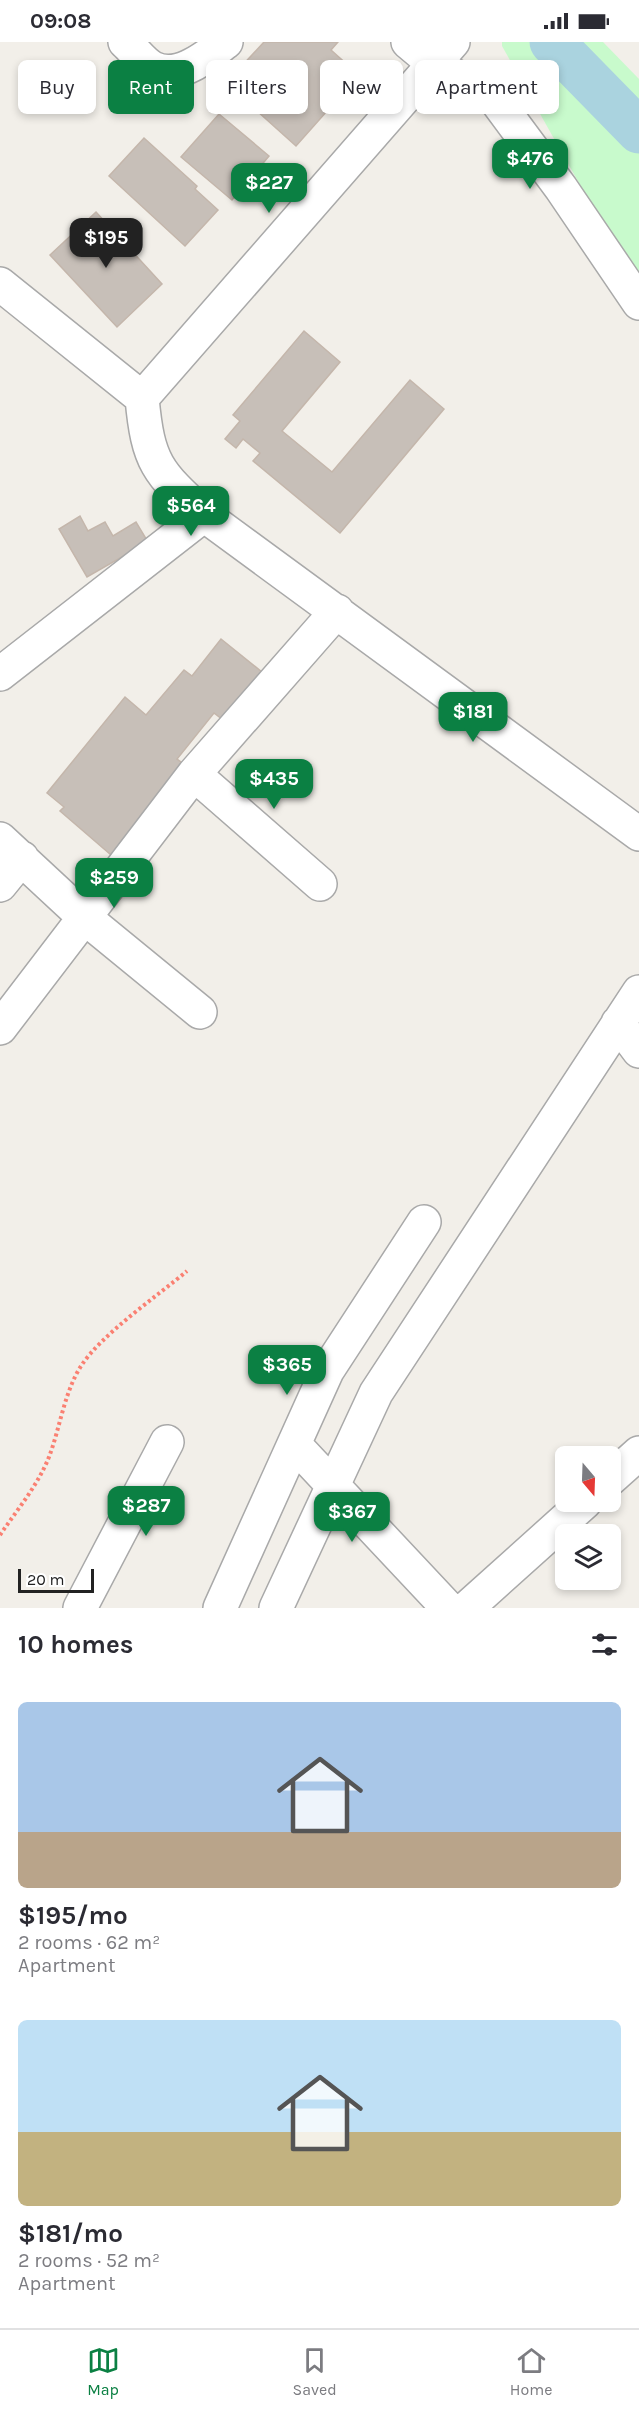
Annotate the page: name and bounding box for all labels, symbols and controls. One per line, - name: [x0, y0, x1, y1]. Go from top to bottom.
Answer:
- text: 09:08: [30, 8, 91, 34]
- chip: Buy: [18, 60, 96, 114]
- chip: Rent: [108, 60, 194, 114]
- chip: Filters: [206, 60, 308, 114]
- chip: New: [320, 60, 403, 114]
- chip: Apartment: [415, 60, 559, 114]
- pin: $476: [494, 139, 566, 190]
- text: $476: [506, 147, 554, 170]
- pin: $227: [233, 163, 305, 214]
- text: $227: [245, 171, 293, 194]
- pin: $195: [70, 218, 142, 269]
- text: $195: [84, 226, 128, 249]
- pin: $564: [155, 486, 227, 537]
- text: $564: [166, 494, 216, 517]
- pin: $181: [437, 692, 509, 743]
- text: $181: [453, 700, 493, 723]
- pin: $435: [238, 759, 310, 810]
- text: $435: [249, 767, 299, 790]
- pin: $259: [78, 858, 150, 909]
- text: $259: [89, 866, 139, 889]
- pin: $365: [251, 1345, 323, 1396]
- text: $365: [262, 1353, 312, 1376]
- north arrow: [555, 1446, 621, 1512]
- map controls: [555, 1446, 621, 1590]
- pin: $287: [110, 1486, 182, 1537]
- pin: $367: [316, 1492, 388, 1543]
- text: $287: [122, 1494, 170, 1517]
- text: $367: [328, 1500, 376, 1523]
- button: layers: [555, 1524, 621, 1590]
- scale bar: [18, 1566, 94, 1594]
- text: 20 m: [27, 1570, 65, 1589]
- icon: filters: [588, 1628, 621, 1661]
- text: 10 homes: [18, 1629, 133, 1660]
- icon: home: [266, 1741, 374, 1849]
- text: $195/mo: [18, 1900, 128, 1931]
- text: 2 rooms · 62 m²: [18, 1931, 160, 1954]
- text: Apartment: [18, 1954, 116, 1977]
- icon: home: [266, 2059, 374, 2167]
- text: $181/mo: [18, 2218, 123, 2249]
- text: 2 rooms · 52 m²: [18, 2249, 160, 2272]
- text: Apartment: [18, 2272, 116, 2295]
- tab: Map: [87, 2344, 120, 2399]
- tab: Saved: [293, 2344, 337, 2399]
- tab: Home: [510, 2344, 552, 2399]

